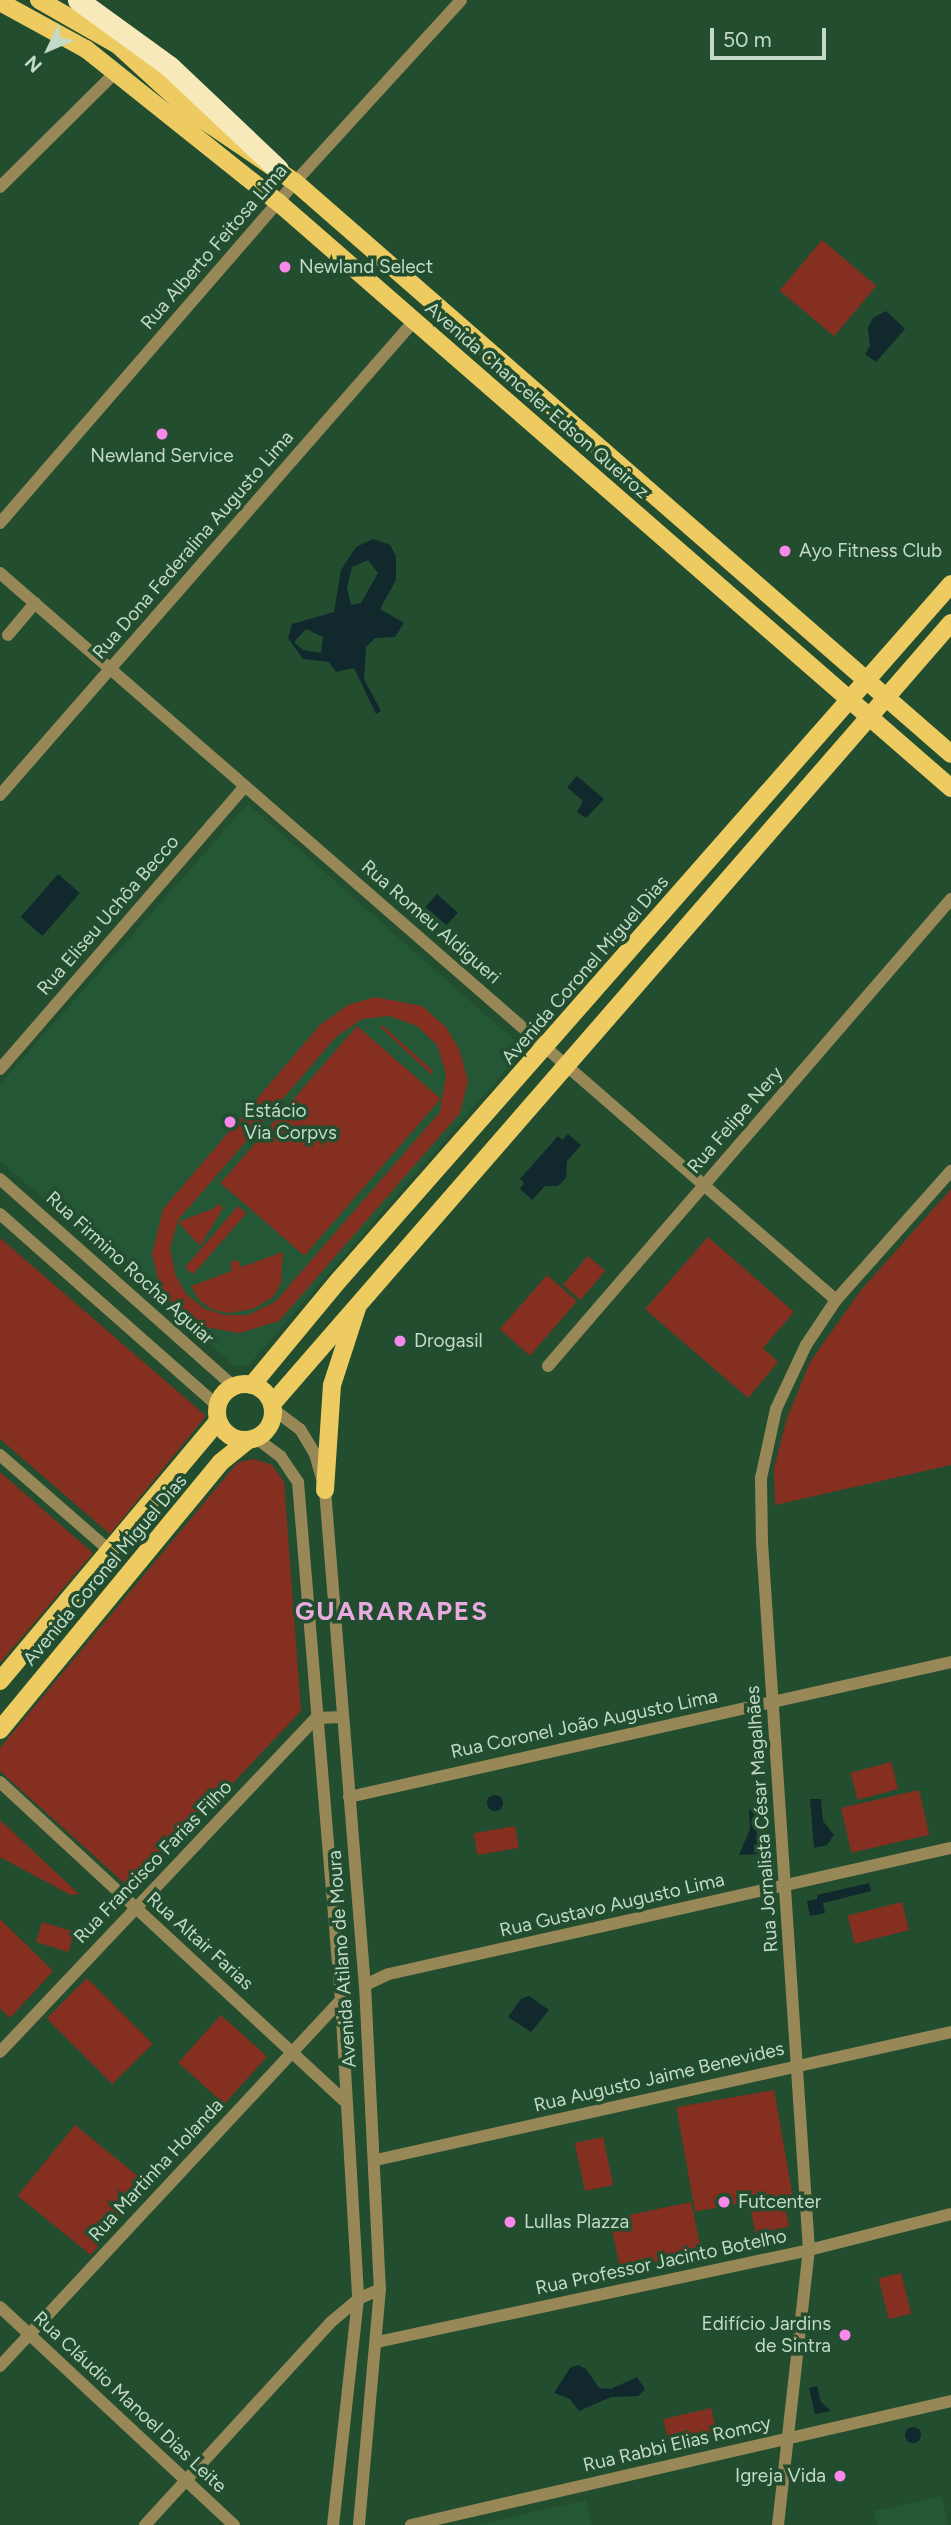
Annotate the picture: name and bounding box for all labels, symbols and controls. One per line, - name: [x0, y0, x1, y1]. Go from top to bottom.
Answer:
- north arrow: [14, 14, 84, 84]
- scale bar: [713, 14, 828, 58]
- text: 50 m: [723, 27, 772, 52]
- text: N: [20, 51, 47, 77]
- street label: Rua Alberto Feitosa Lima: [136, 160, 292, 334]
- place label: Newland Select: [299, 256, 433, 278]
- marker: Newland Select: [277, 259, 293, 275]
- street label: Avenida Chanceler Edson Queiroz: [421, 297, 653, 503]
- street label: Rua Dona Federalina Augusto Lima: [88, 426, 298, 664]
- marker: Newland Service: [154, 426, 170, 442]
- place label: Newland Service: [90, 445, 234, 467]
- place label: Ayo Fitness Club: [799, 540, 942, 562]
- marker: Ayo Fitness Club: [777, 543, 793, 559]
- street label: Rua Eliseu Uchôa Becco: [32, 830, 184, 1000]
- street label: Rua Romeu Aldigueri: [357, 855, 505, 989]
- street label: Avenida Coronel Miguel Dias: [497, 871, 673, 1069]
- street label: Rua Felipe Nery: [682, 1062, 788, 1178]
- place label: Estácio Via Corpvs: [244, 1100, 337, 1144]
- marker: Estácio Via Corpvs: [222, 1114, 238, 1130]
- street label: Rua Firmino Rocha Aguiar: [41, 1187, 219, 1349]
- place label: Drogasil: [414, 1330, 483, 1352]
- marker: Drogasil: [392, 1333, 408, 1349]
- street label: Avenida Coronel Miguel Dias: [18, 1470, 192, 1670]
- district label: GUARARAPES: [296, 1596, 488, 1628]
- street label: Rua Coronel João Augusto Lima: [449, 1685, 719, 1763]
- street label: Rua Jornalista César Magalhães: [741, 1685, 783, 1953]
- street label: Rua Francisco Farias Filho: [69, 1776, 237, 1948]
- street label: Avenida Atilano de Moura: [323, 1850, 361, 2068]
- street label: Rua Gustavo Augusto Lima: [497, 1868, 727, 1942]
- street label: Rua Altair Farias: [142, 1887, 258, 1995]
- street label: Rua Augusto Jaime Benevides: [532, 2037, 786, 2117]
- street label: Rua Martinha Holanda: [84, 2094, 228, 2246]
- place label: Futcenter: [738, 2191, 821, 2213]
- marker: Futcenter: [716, 2194, 732, 2210]
- place label: Lullas Plazza: [524, 2211, 629, 2233]
- marker: Lullas Plazza: [502, 2214, 518, 2230]
- street label: Rua Professor Jacinto Botelho: [533, 2224, 789, 2300]
- street label: Rua Cláudio Manoel Dias Leite: [29, 2306, 231, 2498]
- place label: Edifício Jardins de Sintra: [701, 2313, 831, 2357]
- marker: Edifício Jardins de Sintra: [837, 2327, 853, 2343]
- street label: Rua Rabbi Elias Romcy: [581, 2411, 773, 2477]
- place label: Igreja Vida: [735, 2465, 826, 2487]
- marker: Igreja Vida: [832, 2468, 848, 2484]

